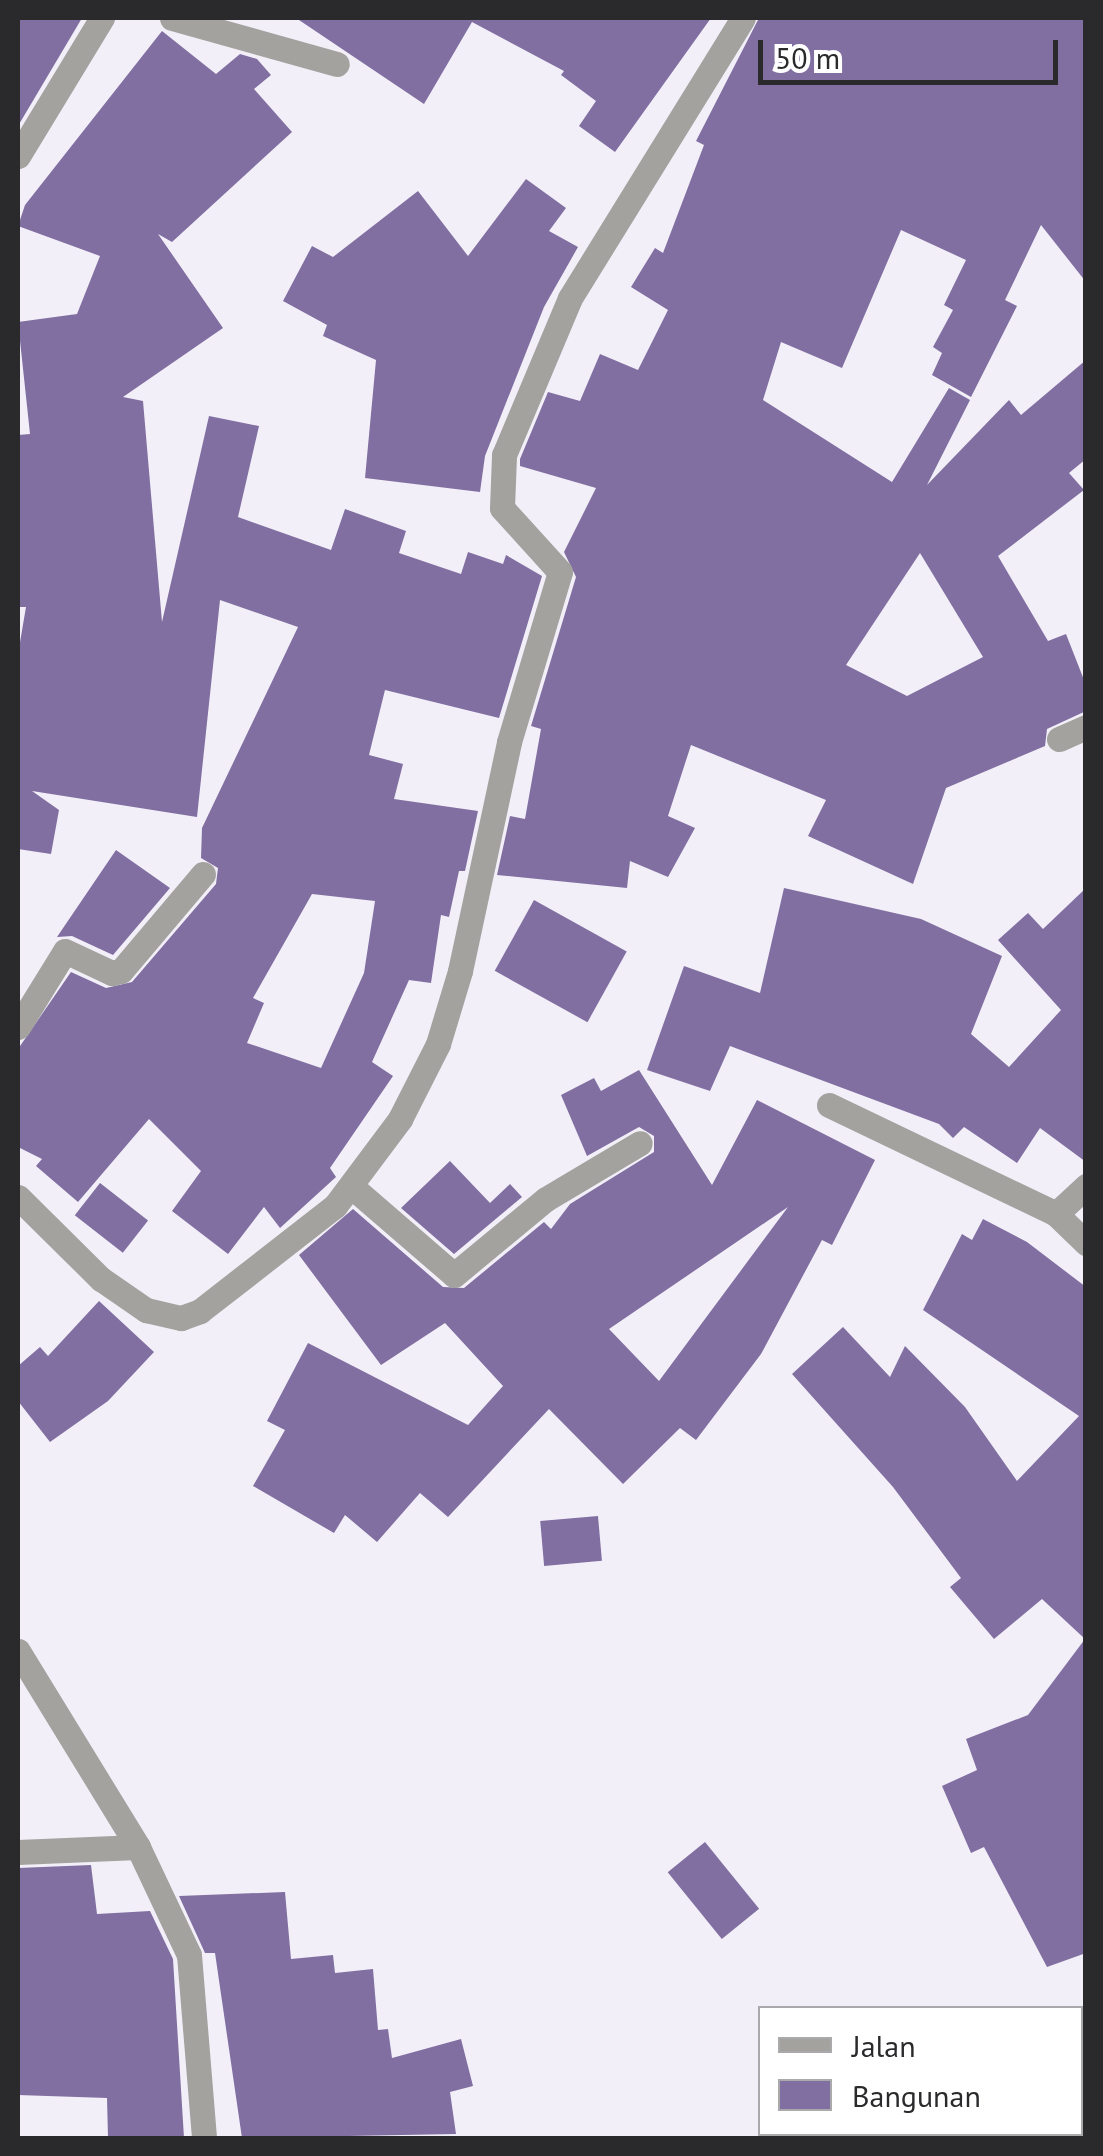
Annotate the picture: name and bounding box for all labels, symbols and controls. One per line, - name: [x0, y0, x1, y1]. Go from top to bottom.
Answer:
- scale bar: [763, 20, 1063, 82]
- text: 50 m: [775, 38, 840, 77]
- legend: [758, 2006, 1083, 2136]
- text: Jalan: [852, 2026, 916, 2065]
- text: Bangunan: [852, 2076, 981, 2115]

